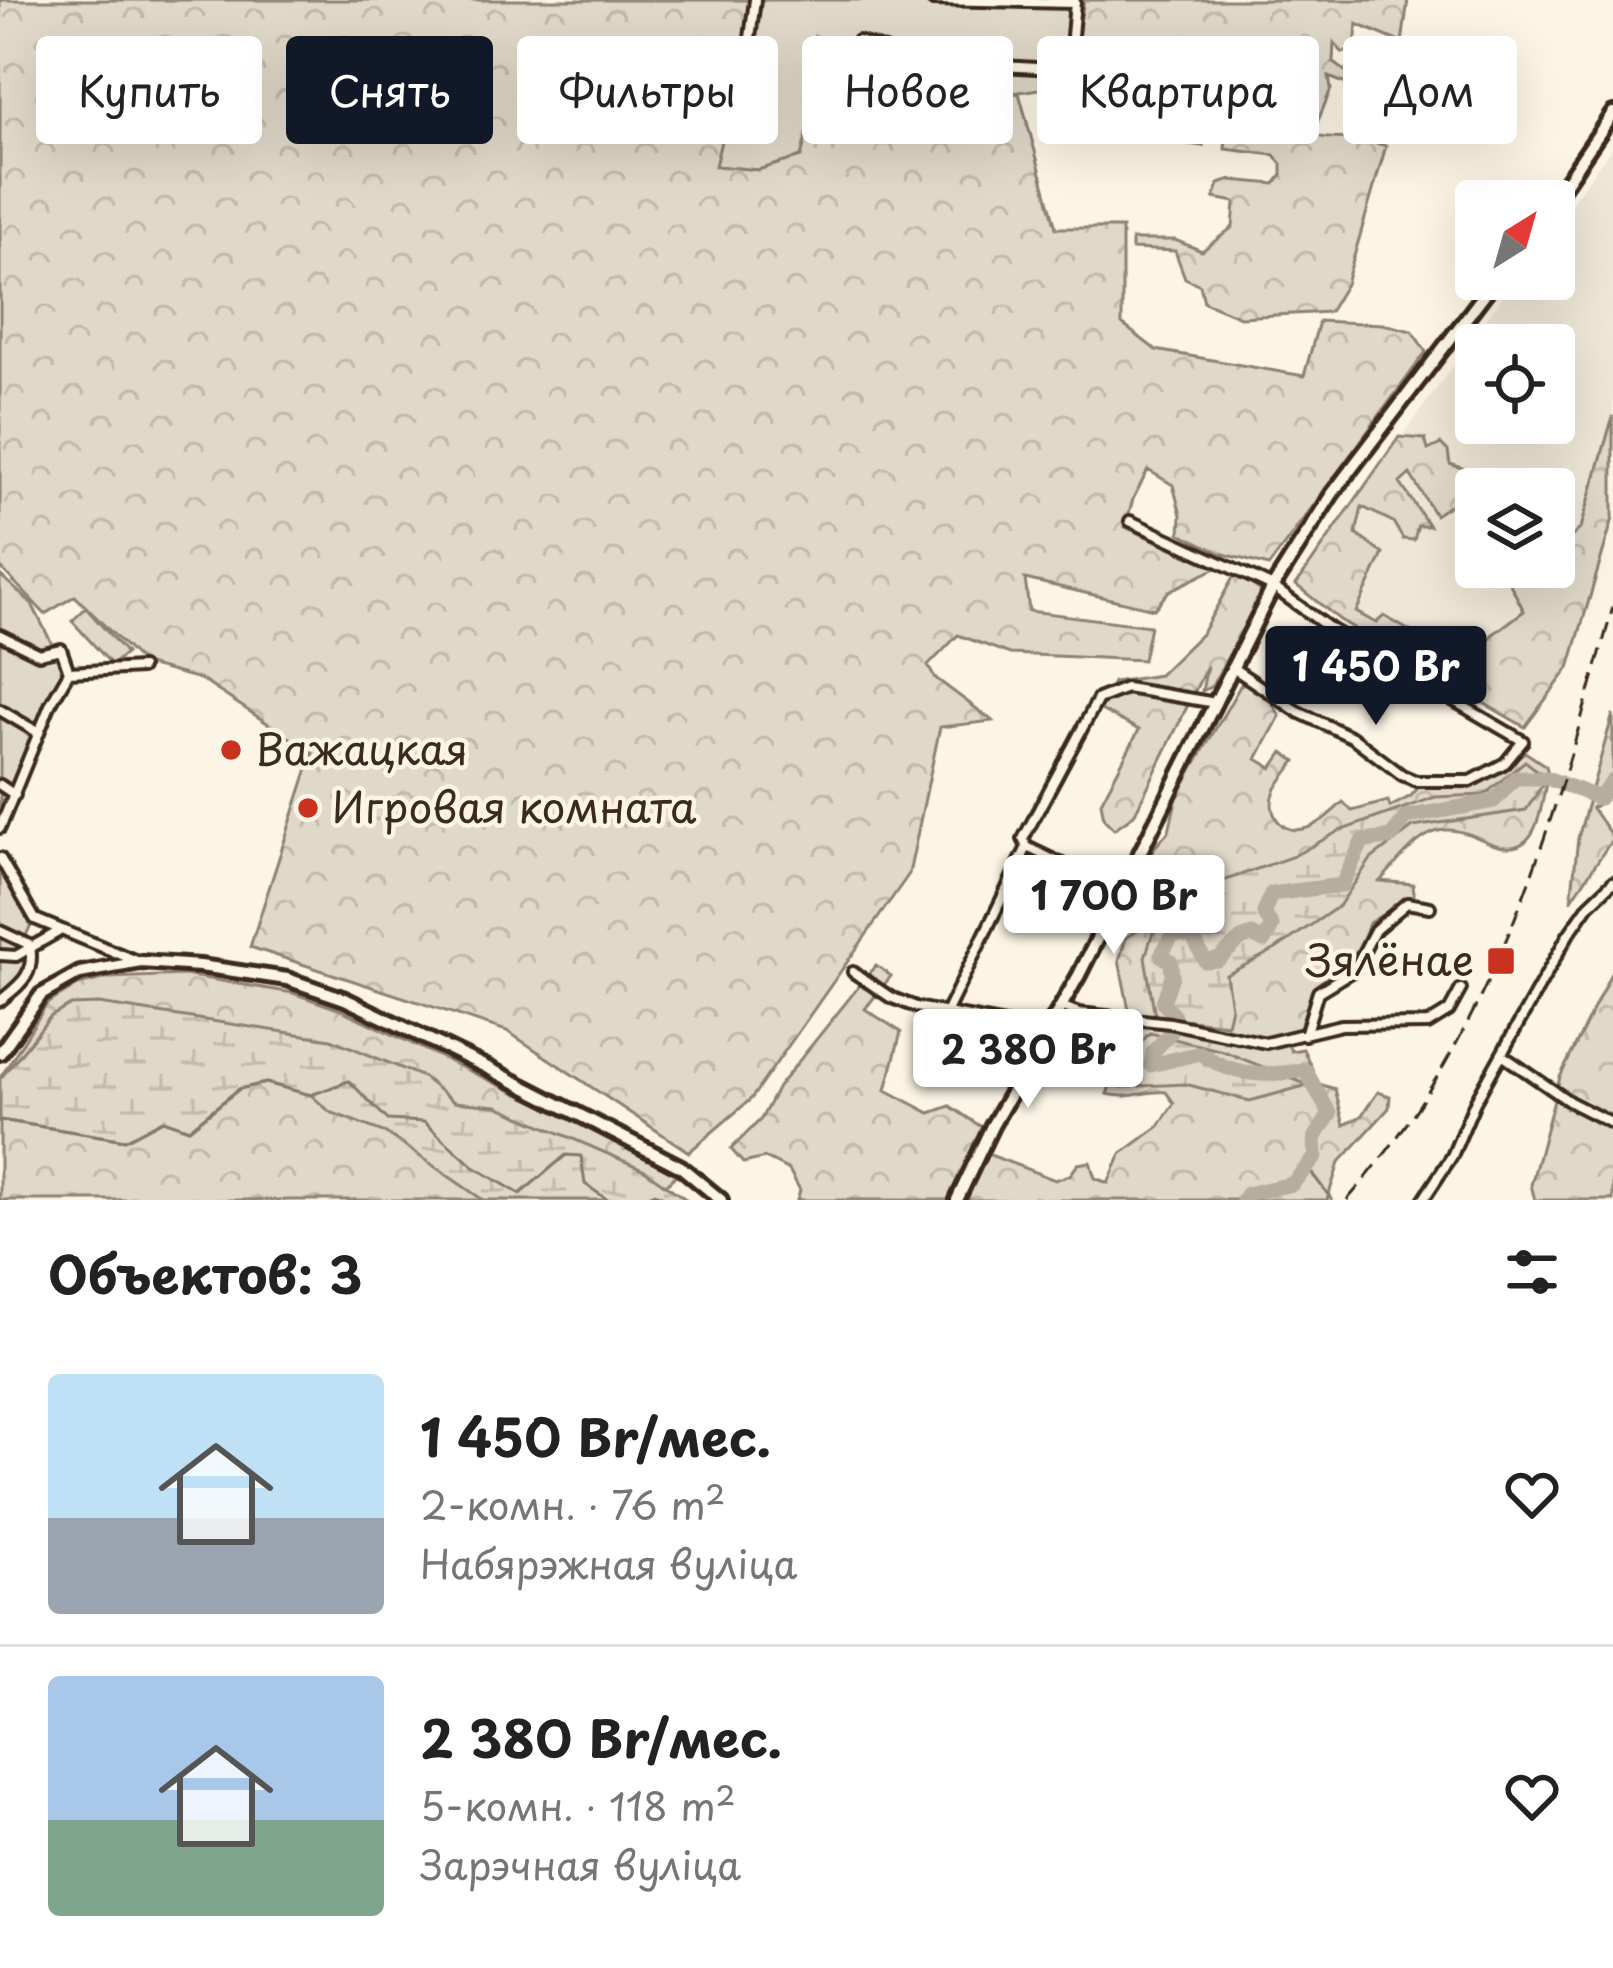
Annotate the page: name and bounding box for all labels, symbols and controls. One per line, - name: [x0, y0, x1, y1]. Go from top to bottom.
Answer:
- chip: Купить: [36, 36, 262, 144]
- chip: Снять: [286, 36, 493, 144]
- chip: Фильтры: [517, 36, 778, 144]
- chip: Новое: [802, 36, 1013, 144]
- chip: Квартира: [1037, 36, 1319, 144]
- chip: Дом: [1343, 36, 1517, 144]
- north arrow: [1455, 180, 1575, 300]
- map controls: [1455, 180, 1575, 588]
- button: locate: [1455, 324, 1575, 444]
- button: layers: [1455, 468, 1575, 588]
- pin: 1 450 Br: [1252, 626, 1500, 728]
- text: 1 450 Br: [1292, 635, 1460, 694]
- place label: Важацкая: [255, 716, 468, 779]
- marker: Важацкая: [218, 737, 244, 763]
- place label: Игровая комната: [332, 774, 697, 837]
- marker: Игровая комната: [295, 795, 321, 821]
- pin: 1 700 Br: [990, 855, 1238, 957]
- text: 1 700 Br: [1030, 864, 1198, 923]
- place label: Зялёнае: [1305, 927, 1474, 990]
- marker: Зялёнае: [1485, 945, 1517, 977]
- pin: 2 380 Br: [904, 1009, 1152, 1111]
- text: 2 380 Br: [940, 1018, 1116, 1077]
- text: Объектов: 3: [48, 1234, 362, 1311]
- icon: filters: [1499, 1239, 1565, 1305]
- text: 1 450 Br/мес.: [420, 1397, 771, 1474]
- icon: home: [144, 1422, 288, 1566]
- icon: heart: [1499, 1461, 1565, 1527]
- text: 2-комн. · 76 m²: [420, 1474, 726, 1533]
- text: Набярэжная вуліца: [420, 1533, 797, 1592]
- text: 2 380 Br/мес.: [420, 1698, 782, 1775]
- icon: home: [144, 1724, 288, 1868]
- icon: heart: [1499, 1763, 1565, 1829]
- text: 5-комн. · 118 m²: [420, 1775, 736, 1834]
- text: Зарэчная вуліца: [420, 1834, 741, 1893]

